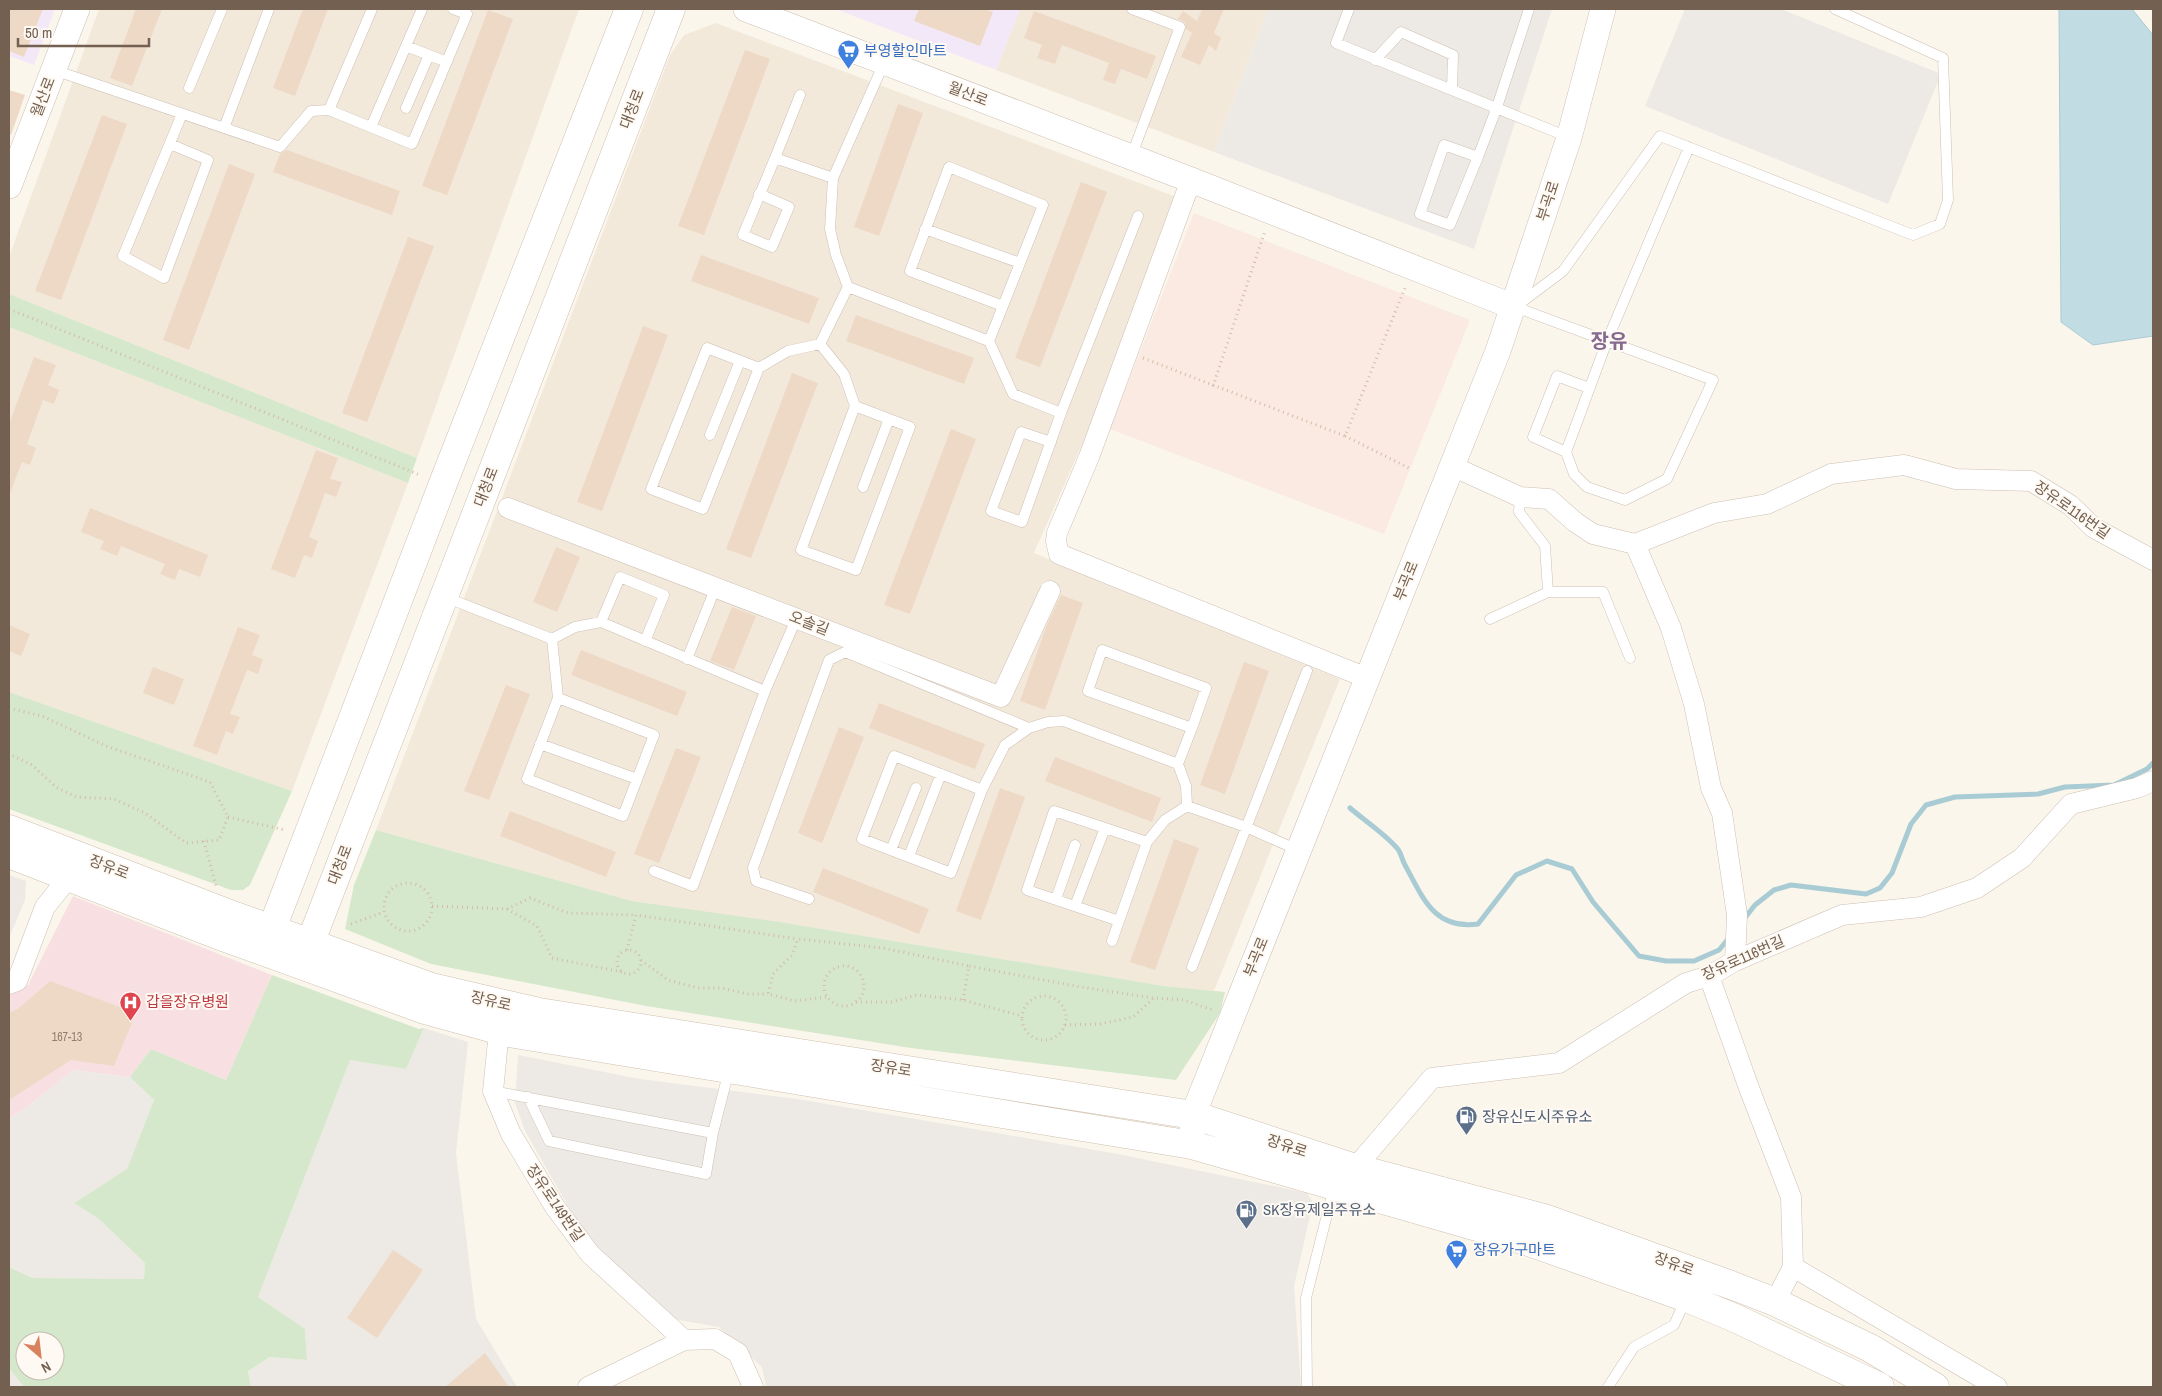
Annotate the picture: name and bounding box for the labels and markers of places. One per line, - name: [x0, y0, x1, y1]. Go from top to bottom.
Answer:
- supermarket icon: 부영할인마트: [836, 39, 860, 70]
- place label: 부영할인마트: [864, 40, 947, 61]
- hospital icon: 갑을장유병원: [118, 990, 142, 1021]
- place label: 갑을장유병원: [146, 991, 229, 1012]
- fuel station icon: 장유신도시주유소: [1454, 1105, 1478, 1136]
- place label: 장유신도시주유소: [1482, 1106, 1593, 1127]
- fuel station icon: SK장유제일주유소: [1235, 1198, 1259, 1229]
- place label: SK장유제일주유소: [1263, 1199, 1376, 1220]
- supermarket icon: 장유가구마트: [1445, 1238, 1469, 1269]
- place label: 장유가구마트: [1473, 1239, 1556, 1260]

